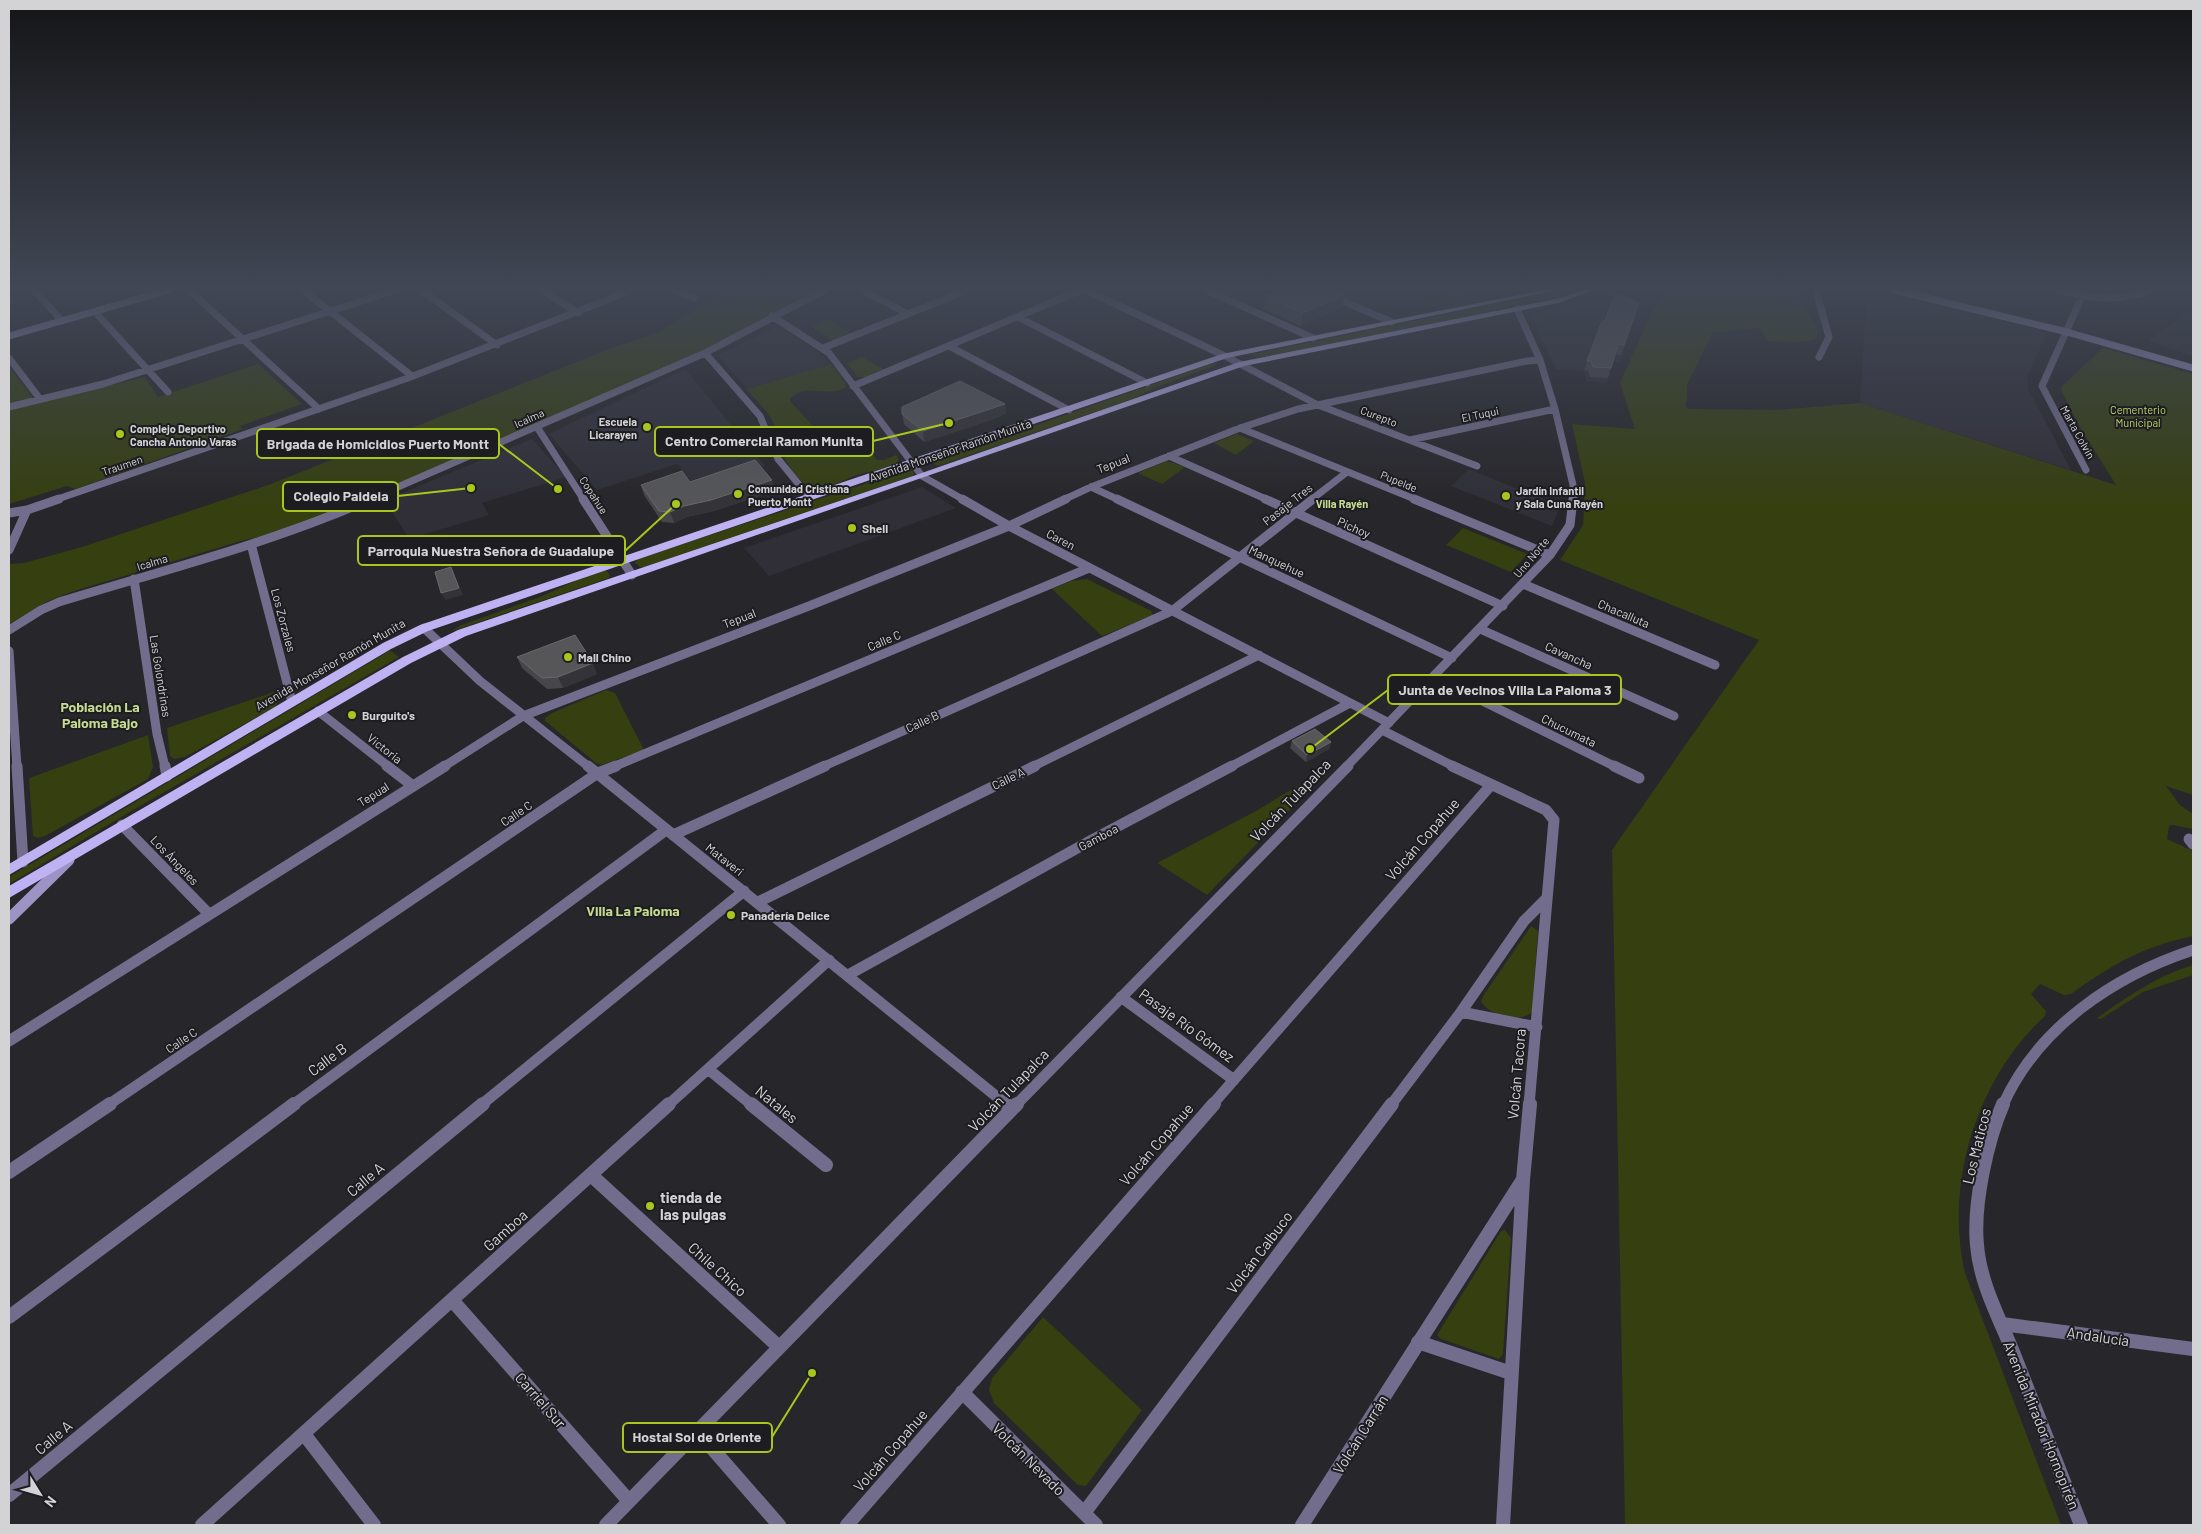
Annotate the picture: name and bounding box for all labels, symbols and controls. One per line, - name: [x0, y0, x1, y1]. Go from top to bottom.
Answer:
- street label: Curepto: [1359, 403, 1399, 429]
- street label: Marta Colvin: [2058, 403, 2098, 461]
- park label: Cementerio Municipal: [2110, 403, 2166, 429]
- street label: El Tuqui: [1460, 404, 1500, 424]
- street label: Icalma: [512, 406, 546, 430]
- place label: Escuela Licarayen: [589, 415, 637, 441]
- street label: Avenida Monseñor Ramón Munita: [867, 416, 1033, 484]
- marker: Escuela Licarayen: [641, 421, 653, 433]
- place label: Complejo Deportivo Cancha Antonio Varas: [130, 422, 237, 448]
- callout: Centro Comercial Ramon Munita: [655, 427, 873, 456]
- marker: Complejo Deportivo Cancha Antonio Varas: [114, 428, 126, 440]
- callout: Brigada de Homicidios Puerto Montt: [257, 429, 499, 458]
- text: Centro Comercial Ramon Munita: [665, 432, 863, 449]
- text: Brigada de Homicidios Puerto Montt: [267, 435, 489, 452]
- street label: Tepual: [1094, 450, 1132, 476]
- street label: Traumen: [100, 452, 144, 478]
- street label: Pupelde: [1379, 468, 1419, 494]
- street label: Copahue: [577, 474, 611, 516]
- street label: Pasaje Tres: [1259, 480, 1315, 528]
- callout: Colegio Paideia: [283, 482, 398, 511]
- place label: Comunidad Cristiana Puerto Montt: [748, 482, 849, 508]
- place label: Jardín Infantil y Sala Cuna Rayén: [1516, 484, 1603, 510]
- text: Colegio Paideia: [293, 487, 389, 504]
- marker: Comunidad Cristiana Puerto Montt: [732, 488, 744, 500]
- marker: Jardín Infantil y Sala Cuna Rayén: [1500, 490, 1512, 502]
- district label: Villa Rayén: [1316, 497, 1368, 510]
- street label: Pichoy: [1335, 514, 1373, 541]
- place label: Shell: [862, 521, 888, 535]
- marker: Shell: [846, 522, 858, 534]
- street label: Caren: [1044, 526, 1078, 552]
- street label: Uno Norte: [1510, 534, 1552, 580]
- callout: Parroquia Nuestra Señora de Guadalupe: [358, 536, 625, 565]
- text: Parroquia Nuestra Señora de Guadalupe: [368, 542, 615, 559]
- street label: Manquehue: [1247, 542, 1307, 580]
- street label: Icalma: [135, 551, 169, 573]
- street label: Los Zorzales: [269, 587, 299, 654]
- street label: Chacalluta: [1596, 596, 1652, 630]
- street label: Tepual: [720, 605, 758, 631]
- street label: Avenida Monseñor Ramón Munita: [253, 615, 407, 713]
- street label: Calle C: [865, 627, 903, 653]
- street label: Las Golondrinas: [148, 634, 174, 718]
- street label: Cavancha: [1543, 638, 1595, 672]
- place label: Mall Chino: [578, 650, 632, 664]
- marker: Mall Chino: [562, 651, 574, 663]
- callout: Junta de Vecinos Villa La Paloma 3: [1388, 675, 1621, 704]
- text: Junta de Vecinos Villa La Paloma 3: [1399, 681, 1611, 698]
- district label: Población La Paloma Bajo: [60, 698, 140, 731]
- street label: Calle B: [903, 707, 941, 735]
- place label: Burguito's: [362, 708, 415, 722]
- marker: Burguito's: [346, 709, 358, 721]
- street label: Chucumata: [1539, 711, 1599, 749]
- street label: Victoria: [365, 730, 405, 766]
- street label: Volcán Tulapalca: [1246, 755, 1334, 845]
- street label: Calle A: [989, 764, 1027, 792]
- street label: Tepual: [355, 779, 391, 809]
- street label: Volcán Copahue: [1381, 794, 1463, 884]
- street label: Calle C: [498, 797, 534, 829]
- street label: Gamboa: [1076, 821, 1120, 853]
- street label: Los Ángeles: [148, 833, 202, 888]
- street label: Mataveri: [703, 840, 747, 878]
- district label: Villa La Paloma: [586, 902, 680, 919]
- place label: Panadería Delice: [741, 908, 830, 922]
- marker: Panadería Delice: [725, 909, 737, 921]
- street label: Pasaje Río Gómez: [1136, 984, 1239, 1066]
- street label: Calle C: [163, 1024, 199, 1056]
- street label: Volcán Tacora: [1503, 1028, 1529, 1120]
- street label: Calle B: [304, 1039, 350, 1079]
- street label: Volcán Tulapalca: [964, 1045, 1052, 1135]
- street label: Natales: [752, 1081, 802, 1127]
- street label: Volcán Copahue: [1115, 1099, 1197, 1189]
- street label: Los Maticos: [1958, 1106, 1994, 1186]
- street label: Calle A: [342, 1158, 388, 1200]
- place label: tienda de las pulgas: [660, 1188, 727, 1223]
- marker: tienda de las pulgas: [644, 1200, 656, 1212]
- street label: Gamboa: [479, 1206, 531, 1254]
- street label: Volcán Calbuco: [1222, 1207, 1296, 1297]
- street label: Chile Chico: [685, 1238, 751, 1300]
- street label: Andalucía: [2066, 1323, 2130, 1349]
- street label: Avenida Mirador Hornopirén: [2000, 1338, 2084, 1512]
- street label: Carriel Sur: [512, 1368, 570, 1432]
- street label: Volcán Carrán: [1329, 1391, 1391, 1477]
- street label: Volcán Copahue: [849, 1405, 931, 1495]
- street label: Calle A: [30, 1416, 76, 1458]
- street label: Volcán Nevado: [989, 1419, 1069, 1499]
- callout: Hostal Sol de Oriente: [623, 1423, 772, 1452]
- text: Hostal Sol de Oriente: [632, 1428, 762, 1445]
- north arrow: [15, 1469, 65, 1519]
- text: N: [41, 1493, 60, 1511]

